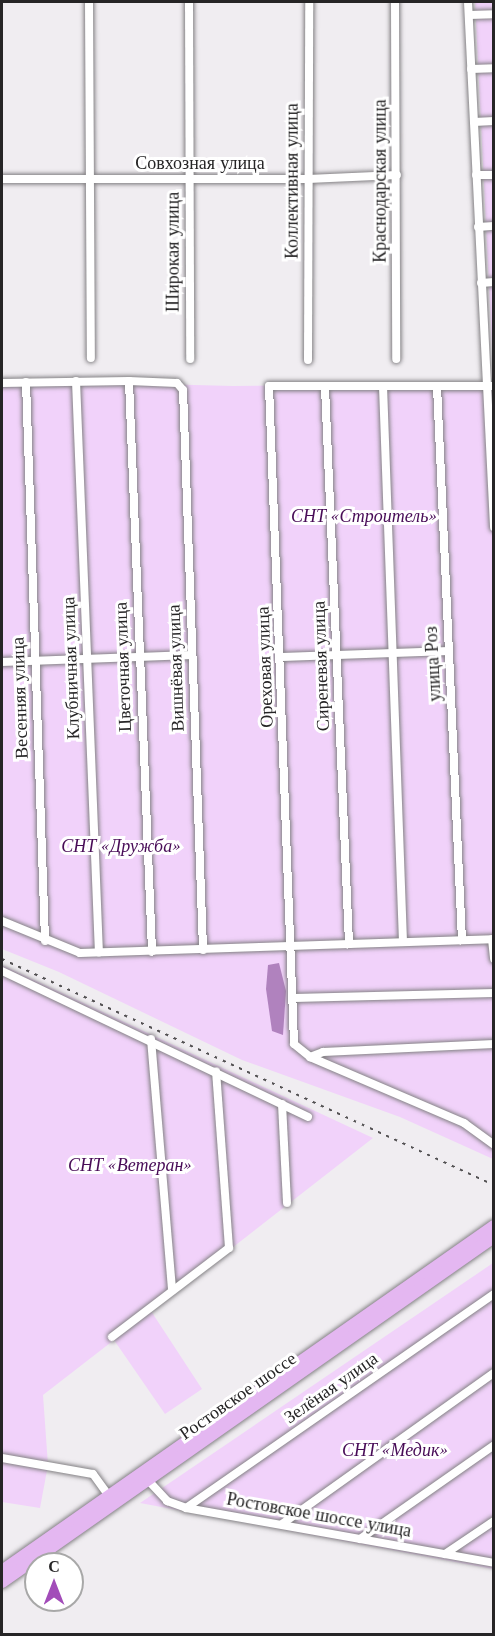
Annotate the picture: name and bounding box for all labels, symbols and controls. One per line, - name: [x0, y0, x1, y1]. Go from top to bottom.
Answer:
- street label: Краснодарская улица: [369, 99, 391, 263]
- street label: Коллективная улица: [281, 103, 303, 259]
- street label: Совхозная улица: [135, 152, 265, 174]
- street label: Широкая улица: [162, 192, 184, 312]
- park label: СНТ «Строитель»: [291, 505, 437, 527]
- street label: Клубничная улица: [58, 596, 84, 740]
- street label: Сиреневая улица: [308, 600, 334, 732]
- street label: Цветочная улица: [110, 602, 136, 732]
- street label: Вишнёвая улица: [163, 604, 189, 732]
- street label: Ореховая улица: [252, 606, 278, 728]
- street label: улица Роз: [420, 626, 446, 702]
- street label: Весенняя улица: [7, 637, 33, 759]
- park label: СНТ «Дружба»: [61, 835, 181, 857]
- park label: СНТ «Ветеран»: [68, 1154, 192, 1176]
- street label: Ростовское шоссе: [175, 1348, 301, 1444]
- street label: Зелёная улица: [280, 1348, 382, 1428]
- park label: СНТ «Медик»: [342, 1439, 448, 1461]
- street label: Ростовское шоссе улица: [225, 1488, 413, 1542]
- north arrow: [24, 1552, 84, 1612]
- text: С: [48, 1556, 60, 1576]

